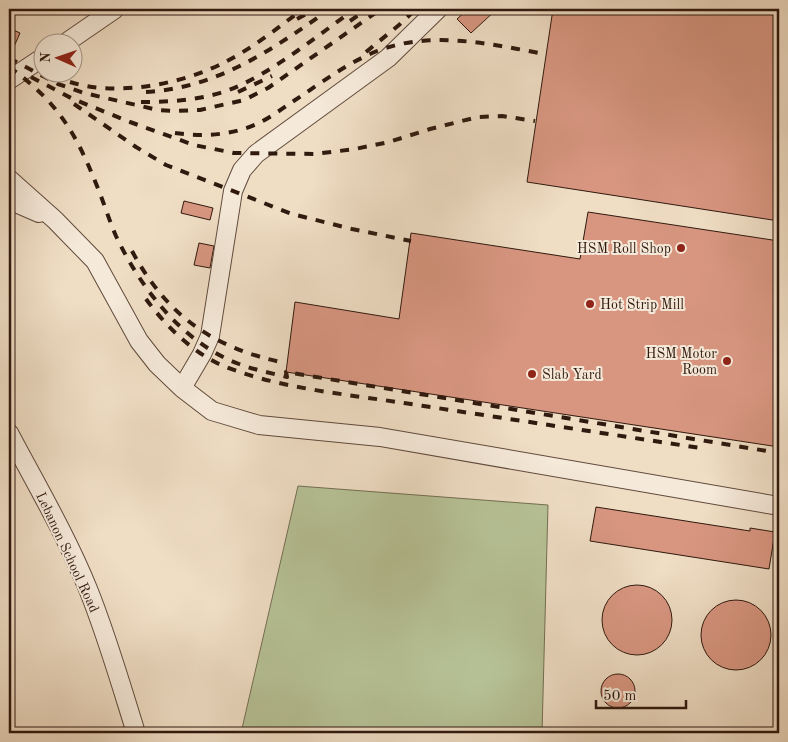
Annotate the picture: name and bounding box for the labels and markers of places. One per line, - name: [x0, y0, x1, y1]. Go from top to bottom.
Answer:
- place label: HSM Roll Shop: [577, 242, 671, 256]
- marker: HSM Roll Shop: [675, 242, 687, 254]
- marker: Hot Strip Mill: [584, 298, 596, 310]
- place label: Hot Strip Mill: [600, 298, 684, 312]
- place label: HSM Motor Room: [645, 347, 717, 377]
- marker: HSM Motor Room: [721, 355, 733, 367]
- marker: Slab Yard: [526, 368, 538, 380]
- place label: Slab Yard: [542, 368, 602, 382]

